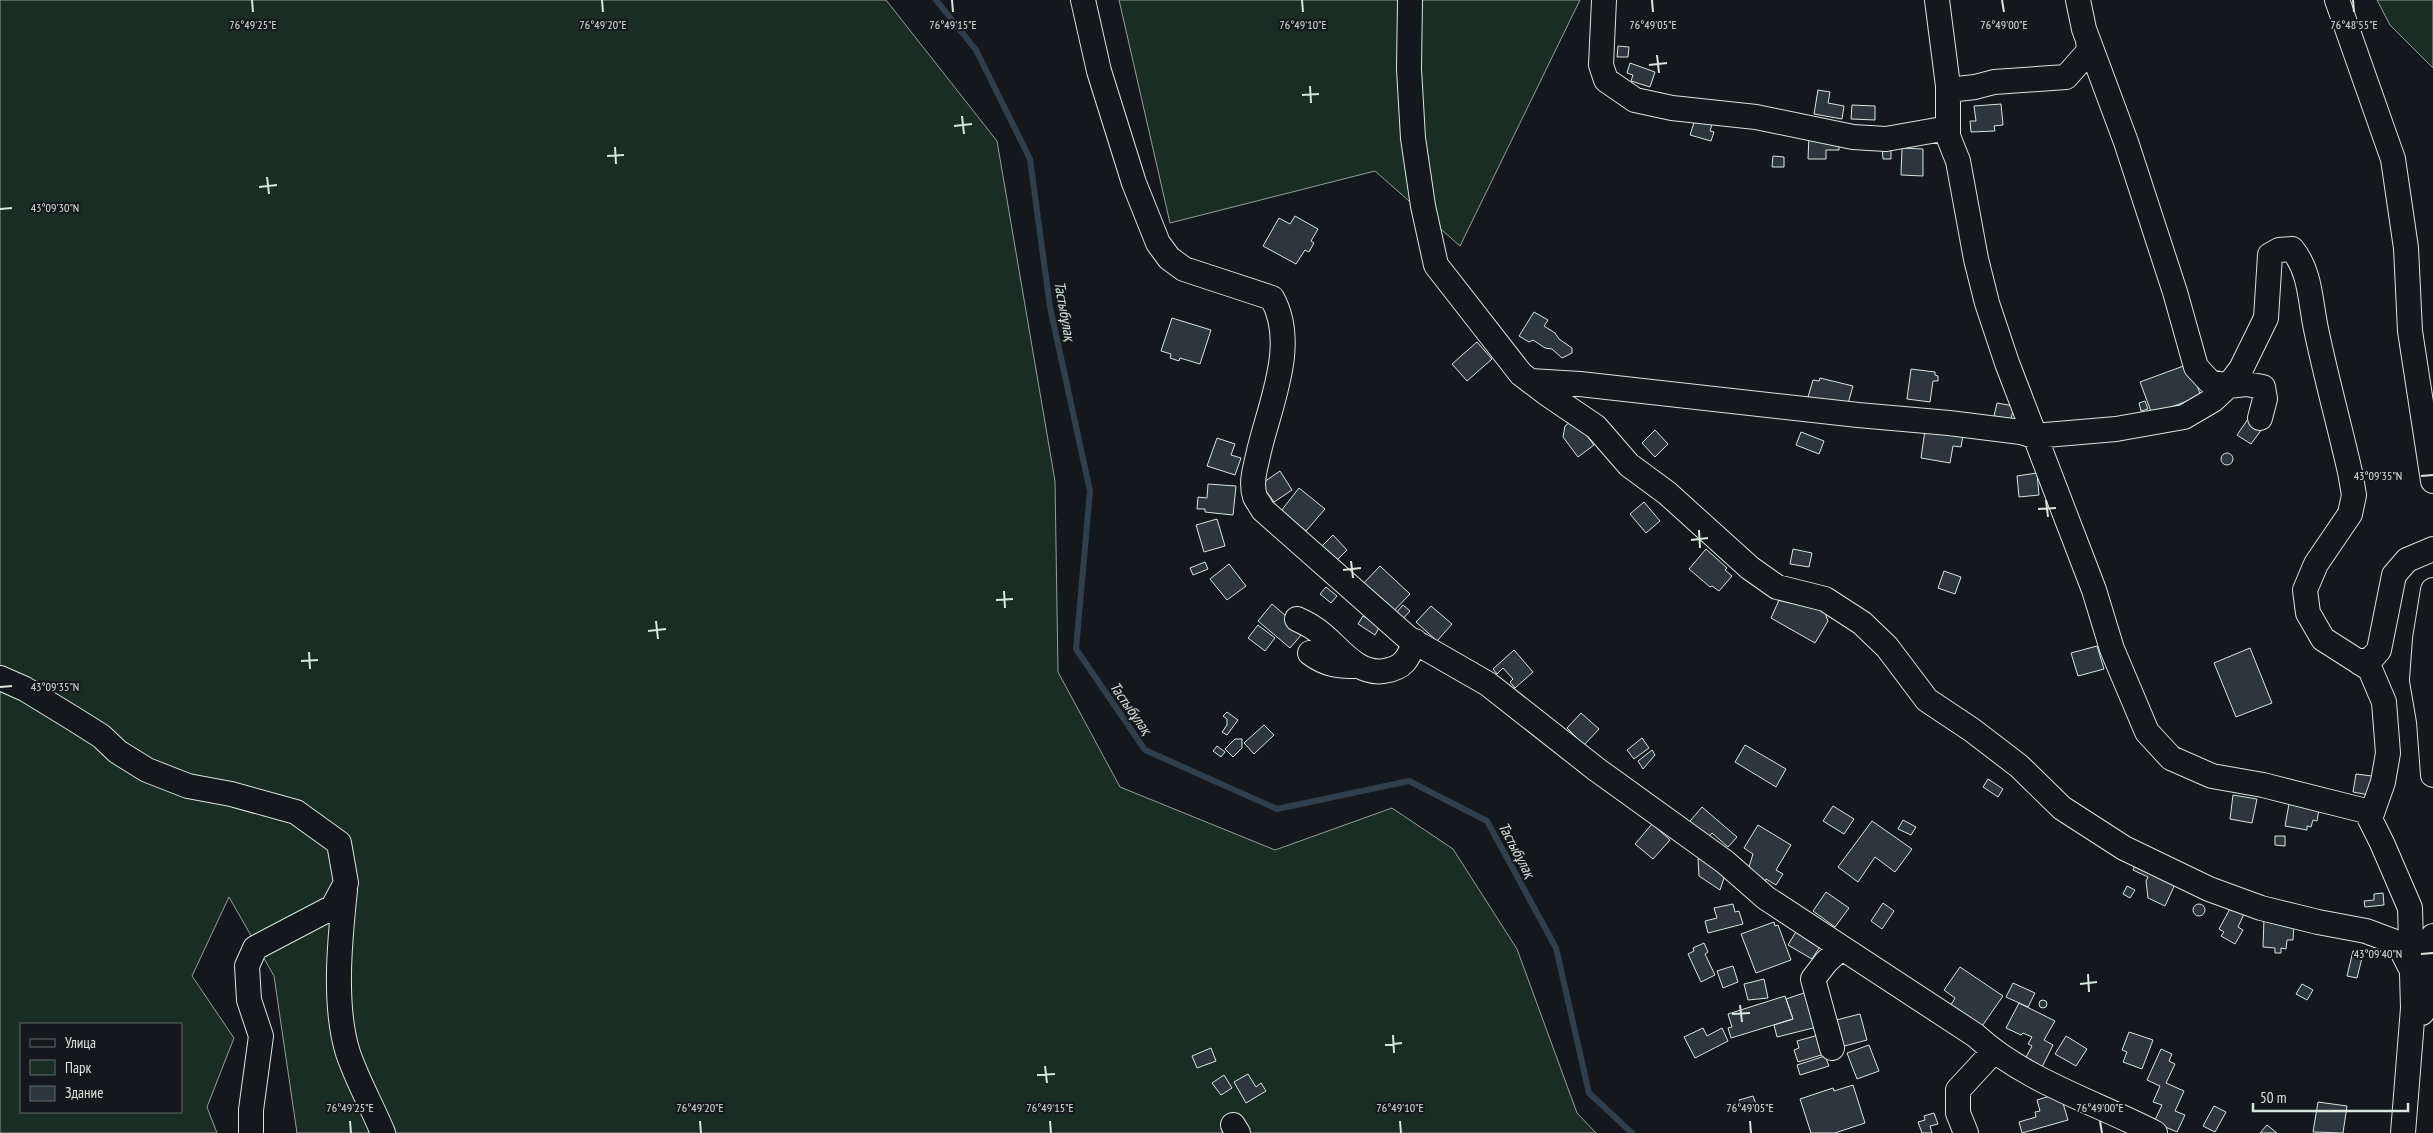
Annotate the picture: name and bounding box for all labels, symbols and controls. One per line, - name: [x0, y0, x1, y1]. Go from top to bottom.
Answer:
- text: 76°49'25"E: [229, 17, 277, 32]
- text: 76°49'20"E: [579, 17, 627, 32]
- text: 76°49'15"E: [929, 17, 977, 32]
- text: 76°49'10"E: [1279, 17, 1327, 32]
- text: 76°49'05"E: [1629, 17, 1677, 32]
- text: 76°49'00"E: [1980, 17, 2028, 32]
- text: 76°48'55"E: [2330, 17, 2378, 32]
- text: 43°09'30"N: [31, 200, 79, 215]
- water label: Тастыбұлақ: [1050, 280, 1080, 344]
- text: 43°09'35"N: [2354, 468, 2402, 483]
- water label: Тастыбұлақ: [1106, 678, 1157, 740]
- text: 43°09'35"N: [31, 679, 79, 694]
- water label: Тастыбұлақ: [1495, 819, 1540, 883]
- text: 43°09'40"N: [2354, 946, 2402, 961]
- legend: [20, 1023, 182, 1113]
- text: Улица: [65, 1033, 96, 1052]
- text: Парк: [65, 1058, 91, 1077]
- scale bar: [2253, 1080, 2408, 1112]
- text: Здание: [65, 1083, 103, 1102]
- text: 50 m: [2260, 1088, 2286, 1107]
- text: 76°49'25"E: [326, 1100, 374, 1115]
- text: 76°49'20"E: [676, 1100, 724, 1115]
- text: 76°49'15"E: [1026, 1100, 1074, 1115]
- text: 76°49'10"E: [1376, 1100, 1424, 1115]
- text: 76°49'05"E: [1726, 1100, 1774, 1115]
- text: 76°49'00"E: [2076, 1100, 2124, 1115]

